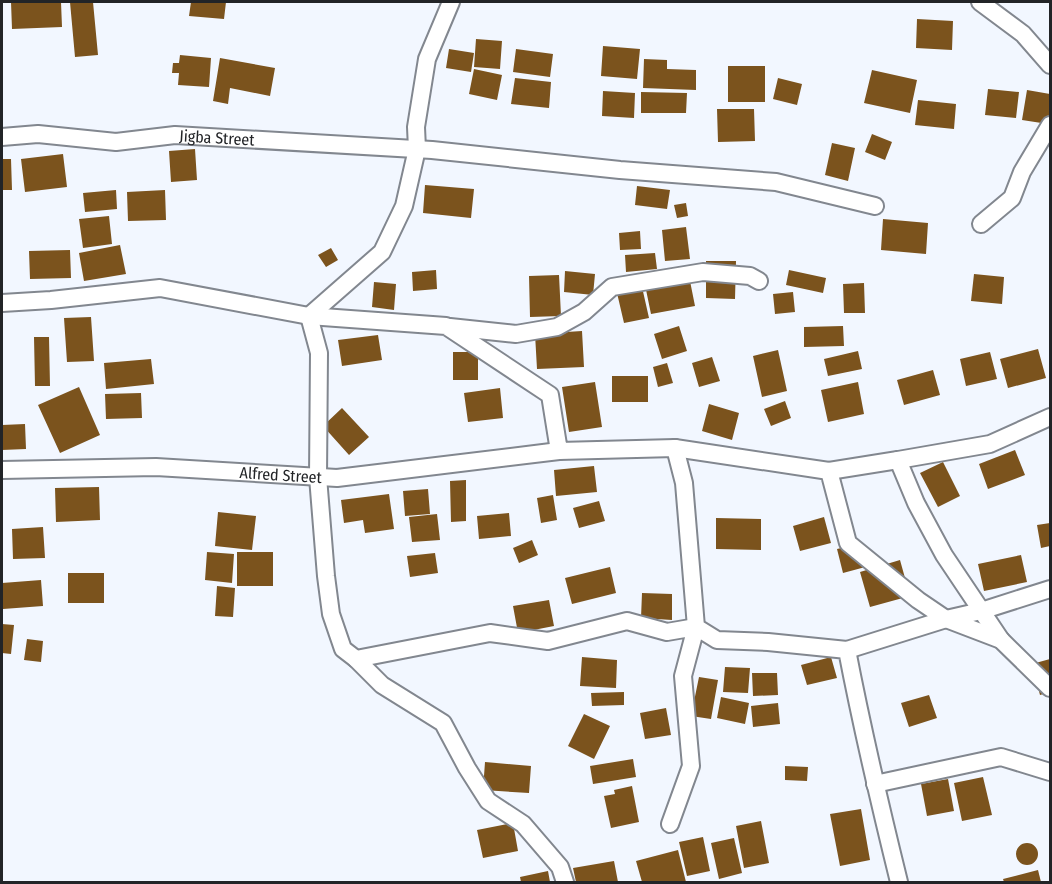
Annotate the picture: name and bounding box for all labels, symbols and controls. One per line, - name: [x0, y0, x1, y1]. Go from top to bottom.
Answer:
- street label: Jigba Street: [179, 126, 256, 149]
- street label: Alfred Street: [239, 463, 323, 487]

